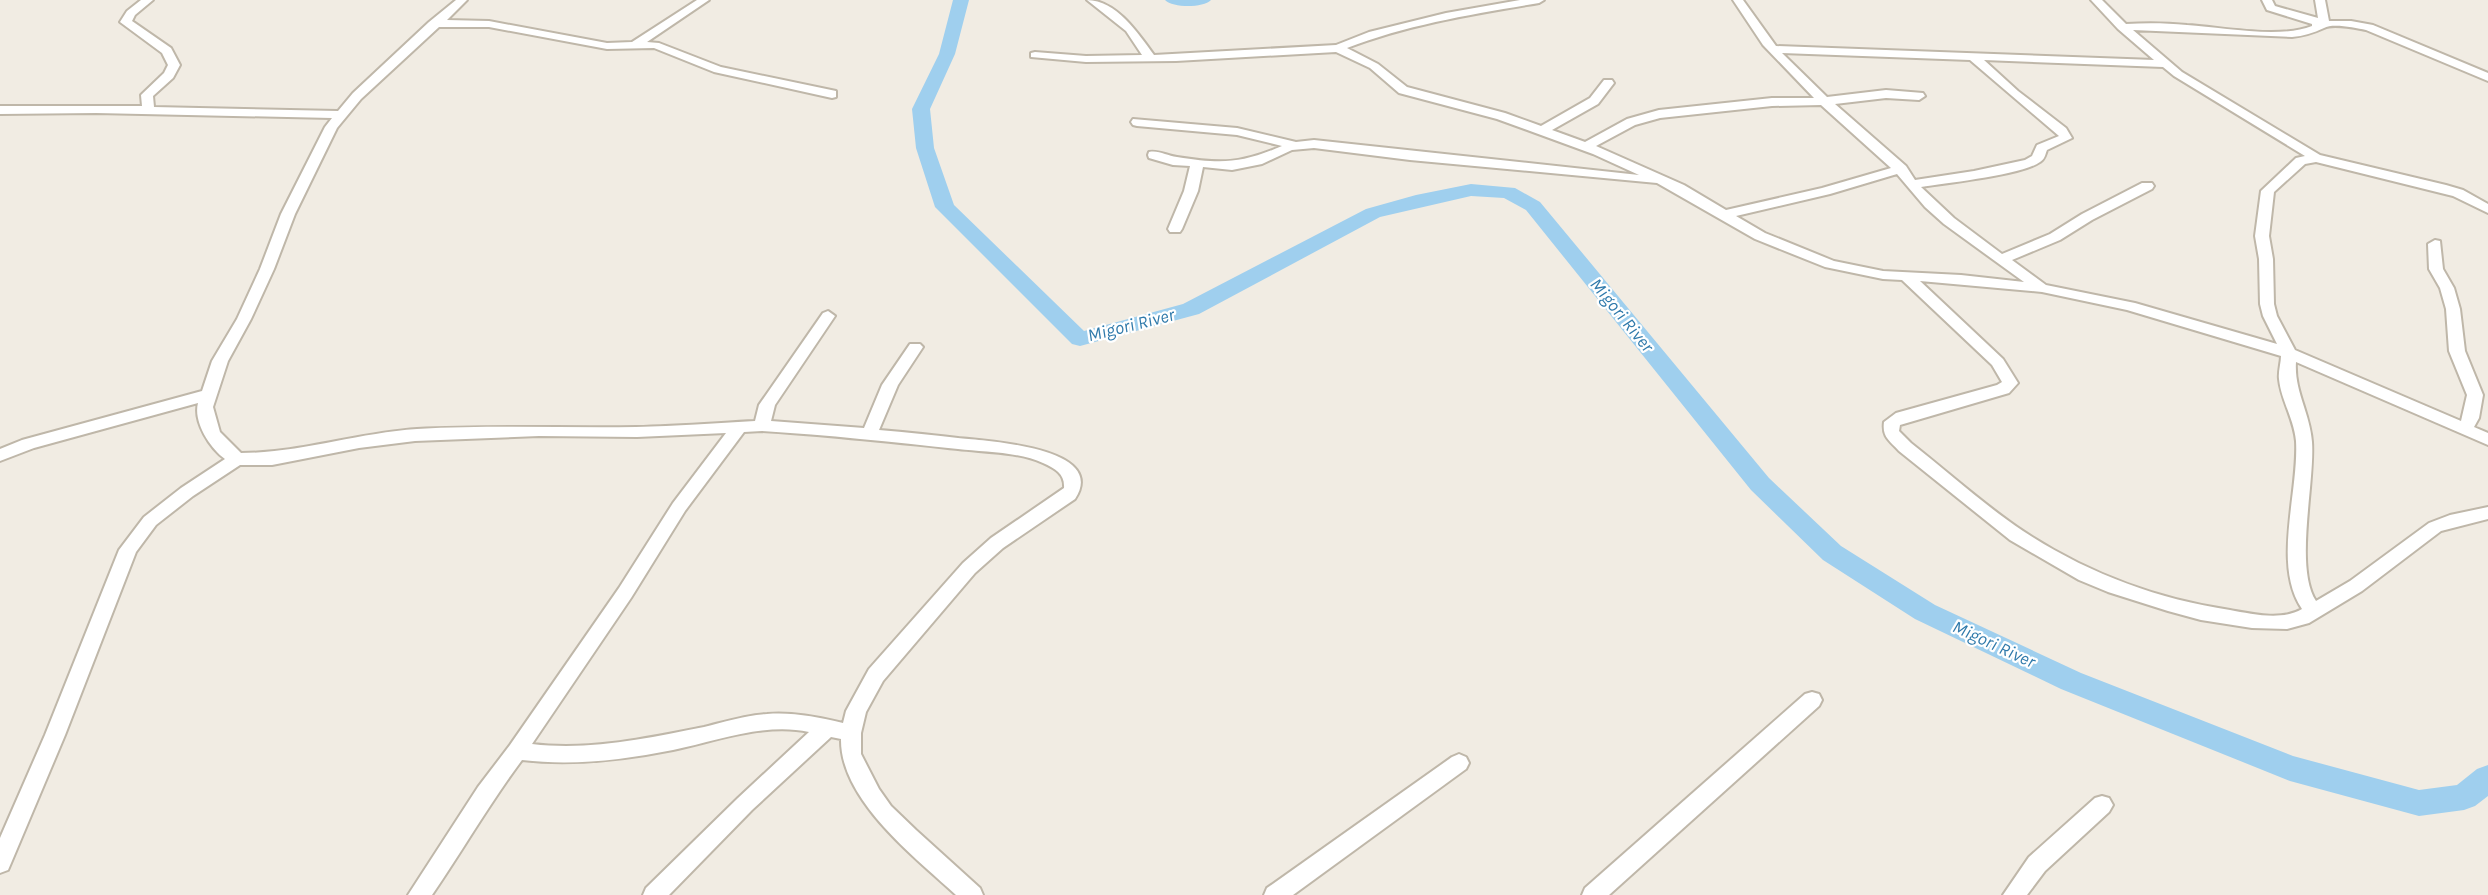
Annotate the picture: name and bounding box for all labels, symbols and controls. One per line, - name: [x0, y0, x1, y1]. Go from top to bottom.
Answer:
- water label: Migori River: [1585, 274, 1659, 357]
- water label: Migori River: [1085, 303, 1178, 346]
- water label: Migori River: [1949, 615, 2040, 673]

